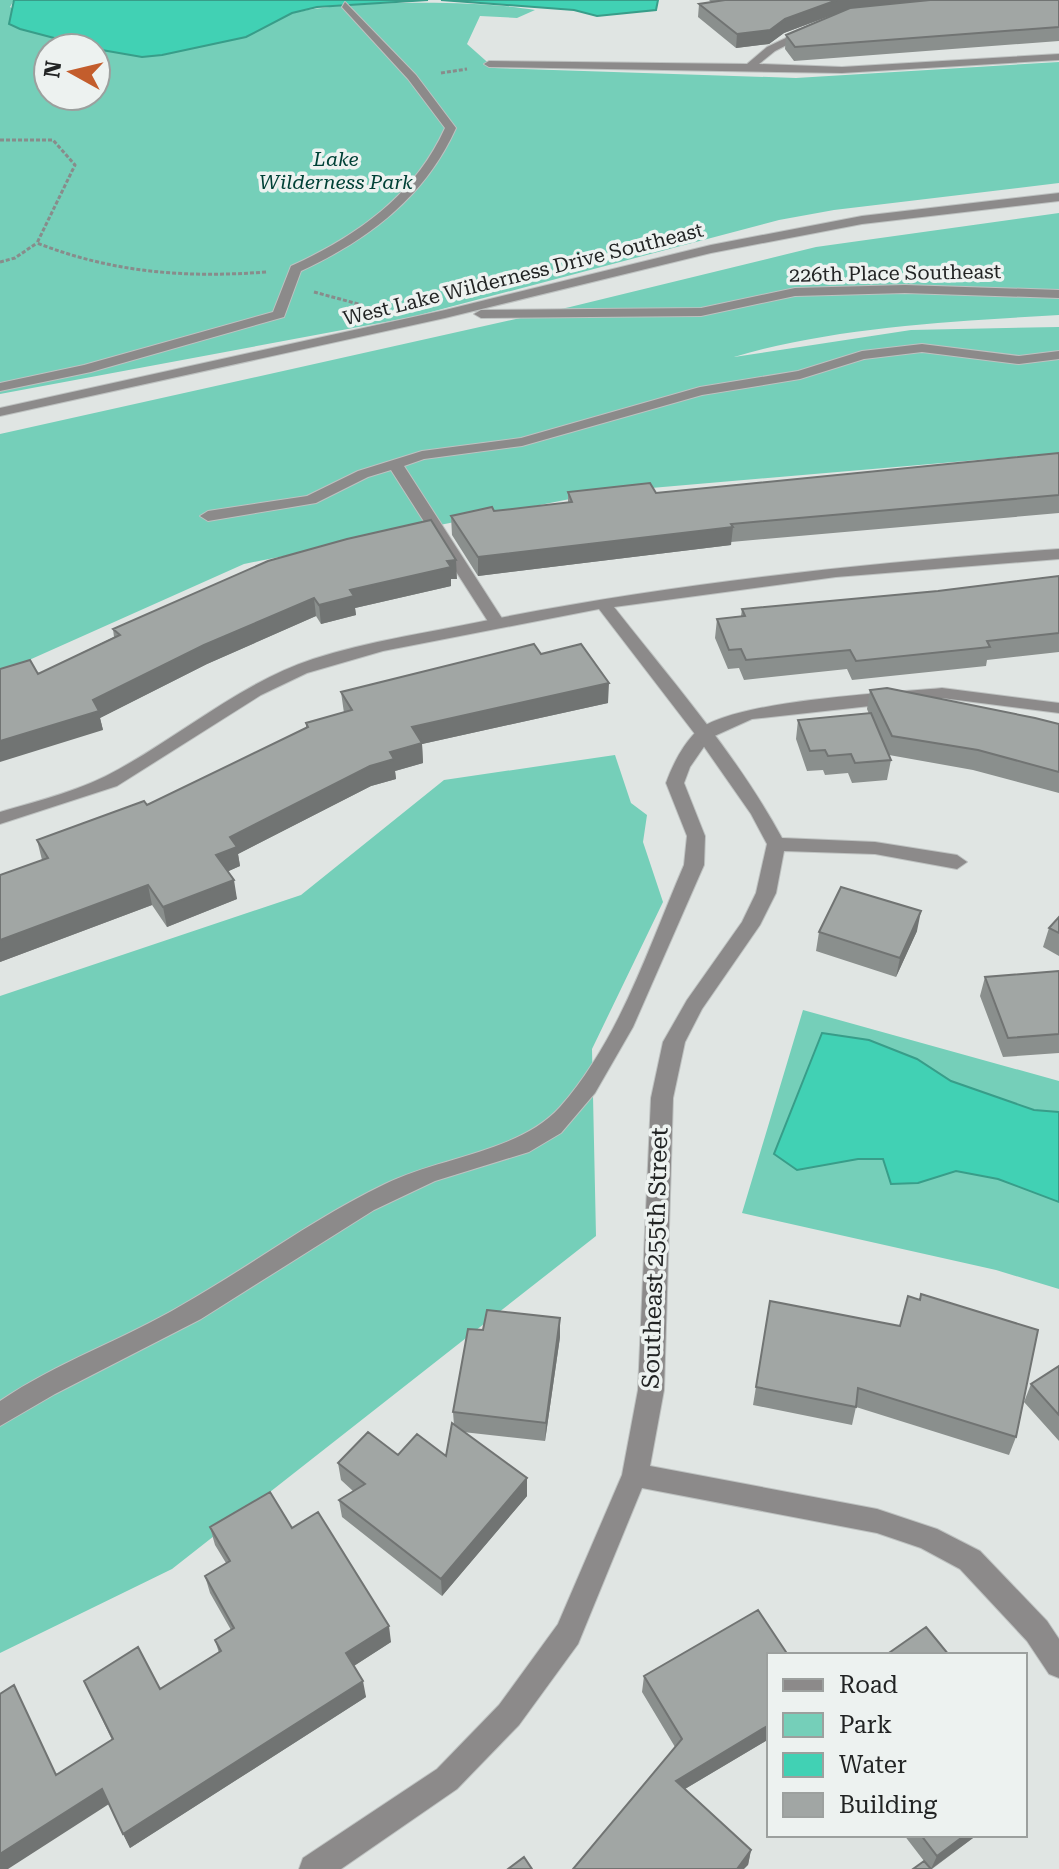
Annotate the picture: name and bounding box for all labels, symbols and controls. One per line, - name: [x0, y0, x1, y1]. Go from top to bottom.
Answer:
- north arrow: [32, 32, 112, 112]
- text: N: [39, 59, 66, 79]
- park label: Lake Wilderness Park: [259, 147, 413, 194]
- street label: West Lake Wilderness Drive Southeast: [340, 217, 706, 330]
- street label: 226th Place Southeast: [789, 259, 1002, 287]
- street label: Southeast 255th Street: [636, 1127, 674, 1389]
- legend: [767, 1653, 1027, 1837]
- text: Road: [839, 1671, 898, 1699]
- text: Park: [839, 1711, 892, 1739]
- text: Water: [839, 1751, 907, 1779]
- text: Building: [839, 1791, 937, 1819]

